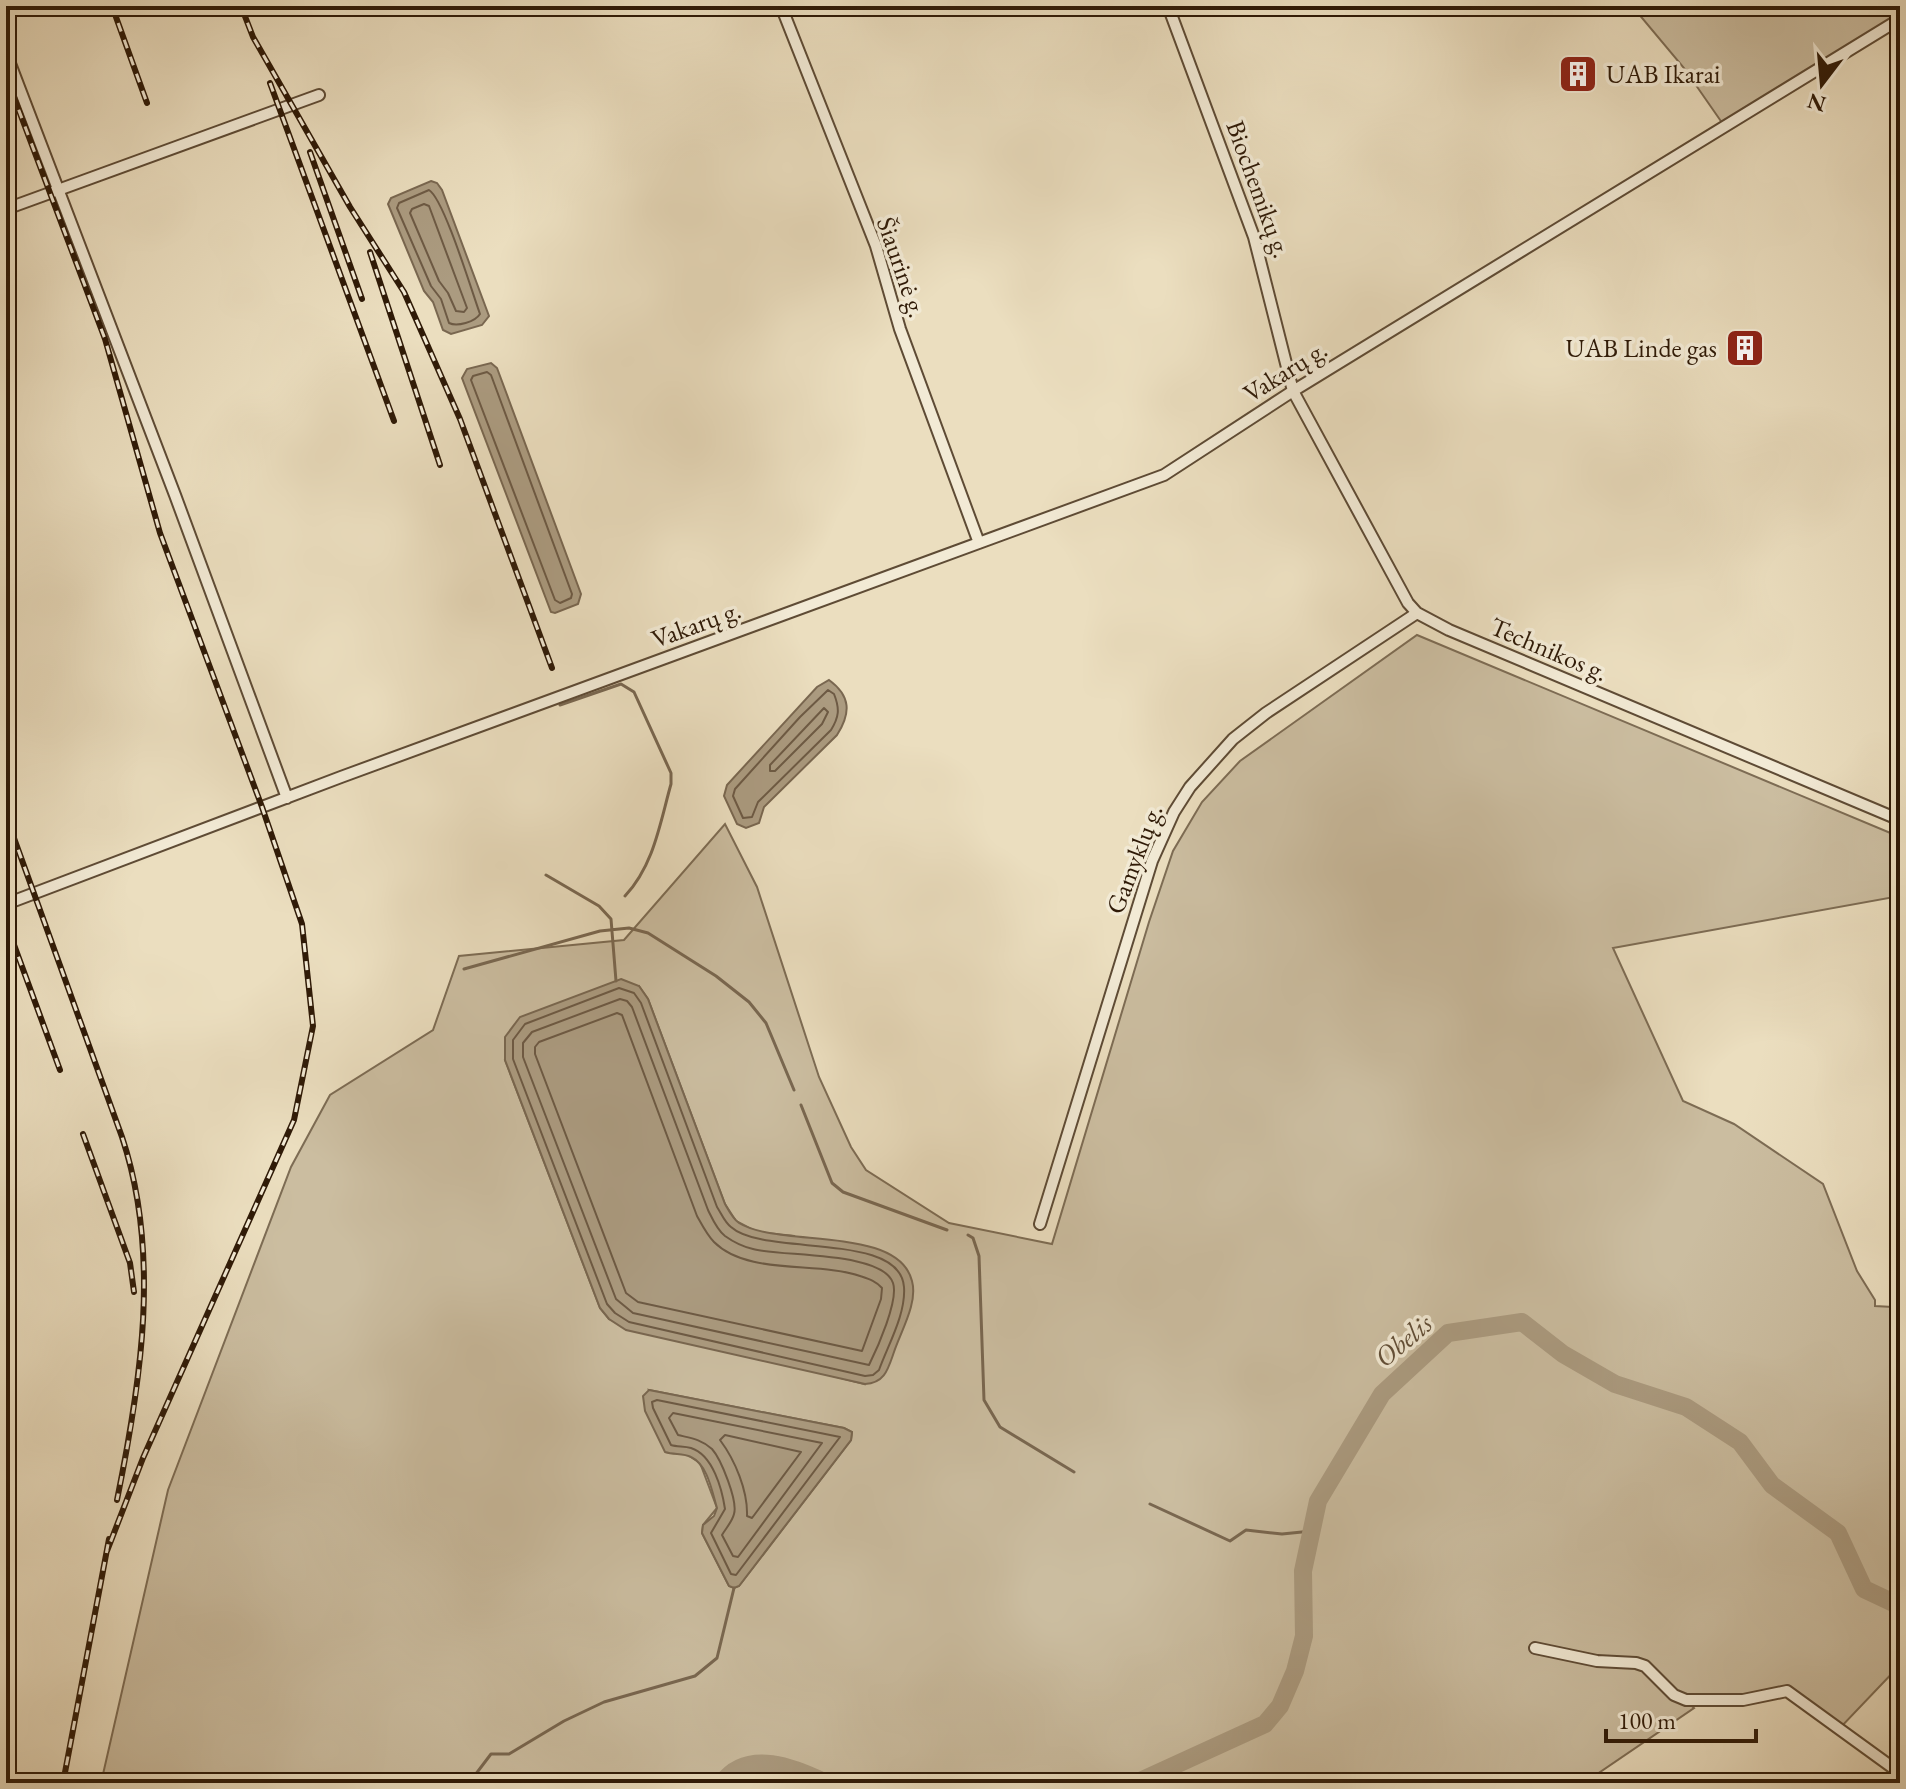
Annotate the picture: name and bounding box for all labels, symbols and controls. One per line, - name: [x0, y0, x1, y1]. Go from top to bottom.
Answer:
- north arrow: [1782, 44, 1862, 124]
- building icon: UAB Ikarai: [1557, 53, 1599, 95]
- place label: UAB Ikarai: [1606, 57, 1720, 91]
- text: N: [1804, 86, 1829, 119]
- street label: Biochemikų g.: [1218, 116, 1300, 262]
- street label: Šiaurinė g.: [869, 212, 935, 322]
- building icon: UAB Linde gas: [1724, 327, 1766, 369]
- place label: UAB Linde gas: [1565, 331, 1717, 365]
- street label: Vakarų g.: [1237, 332, 1333, 410]
- street label: Vakarų g.: [647, 592, 745, 656]
- street label: Technikos g.: [1485, 609, 1613, 689]
- street label: Gamyklų g.: [1098, 799, 1170, 919]
- water label: Obelis: [1367, 1305, 1440, 1375]
- scale bar: [1606, 1693, 1756, 1743]
- text: 100 m: [1618, 1705, 1676, 1736]

